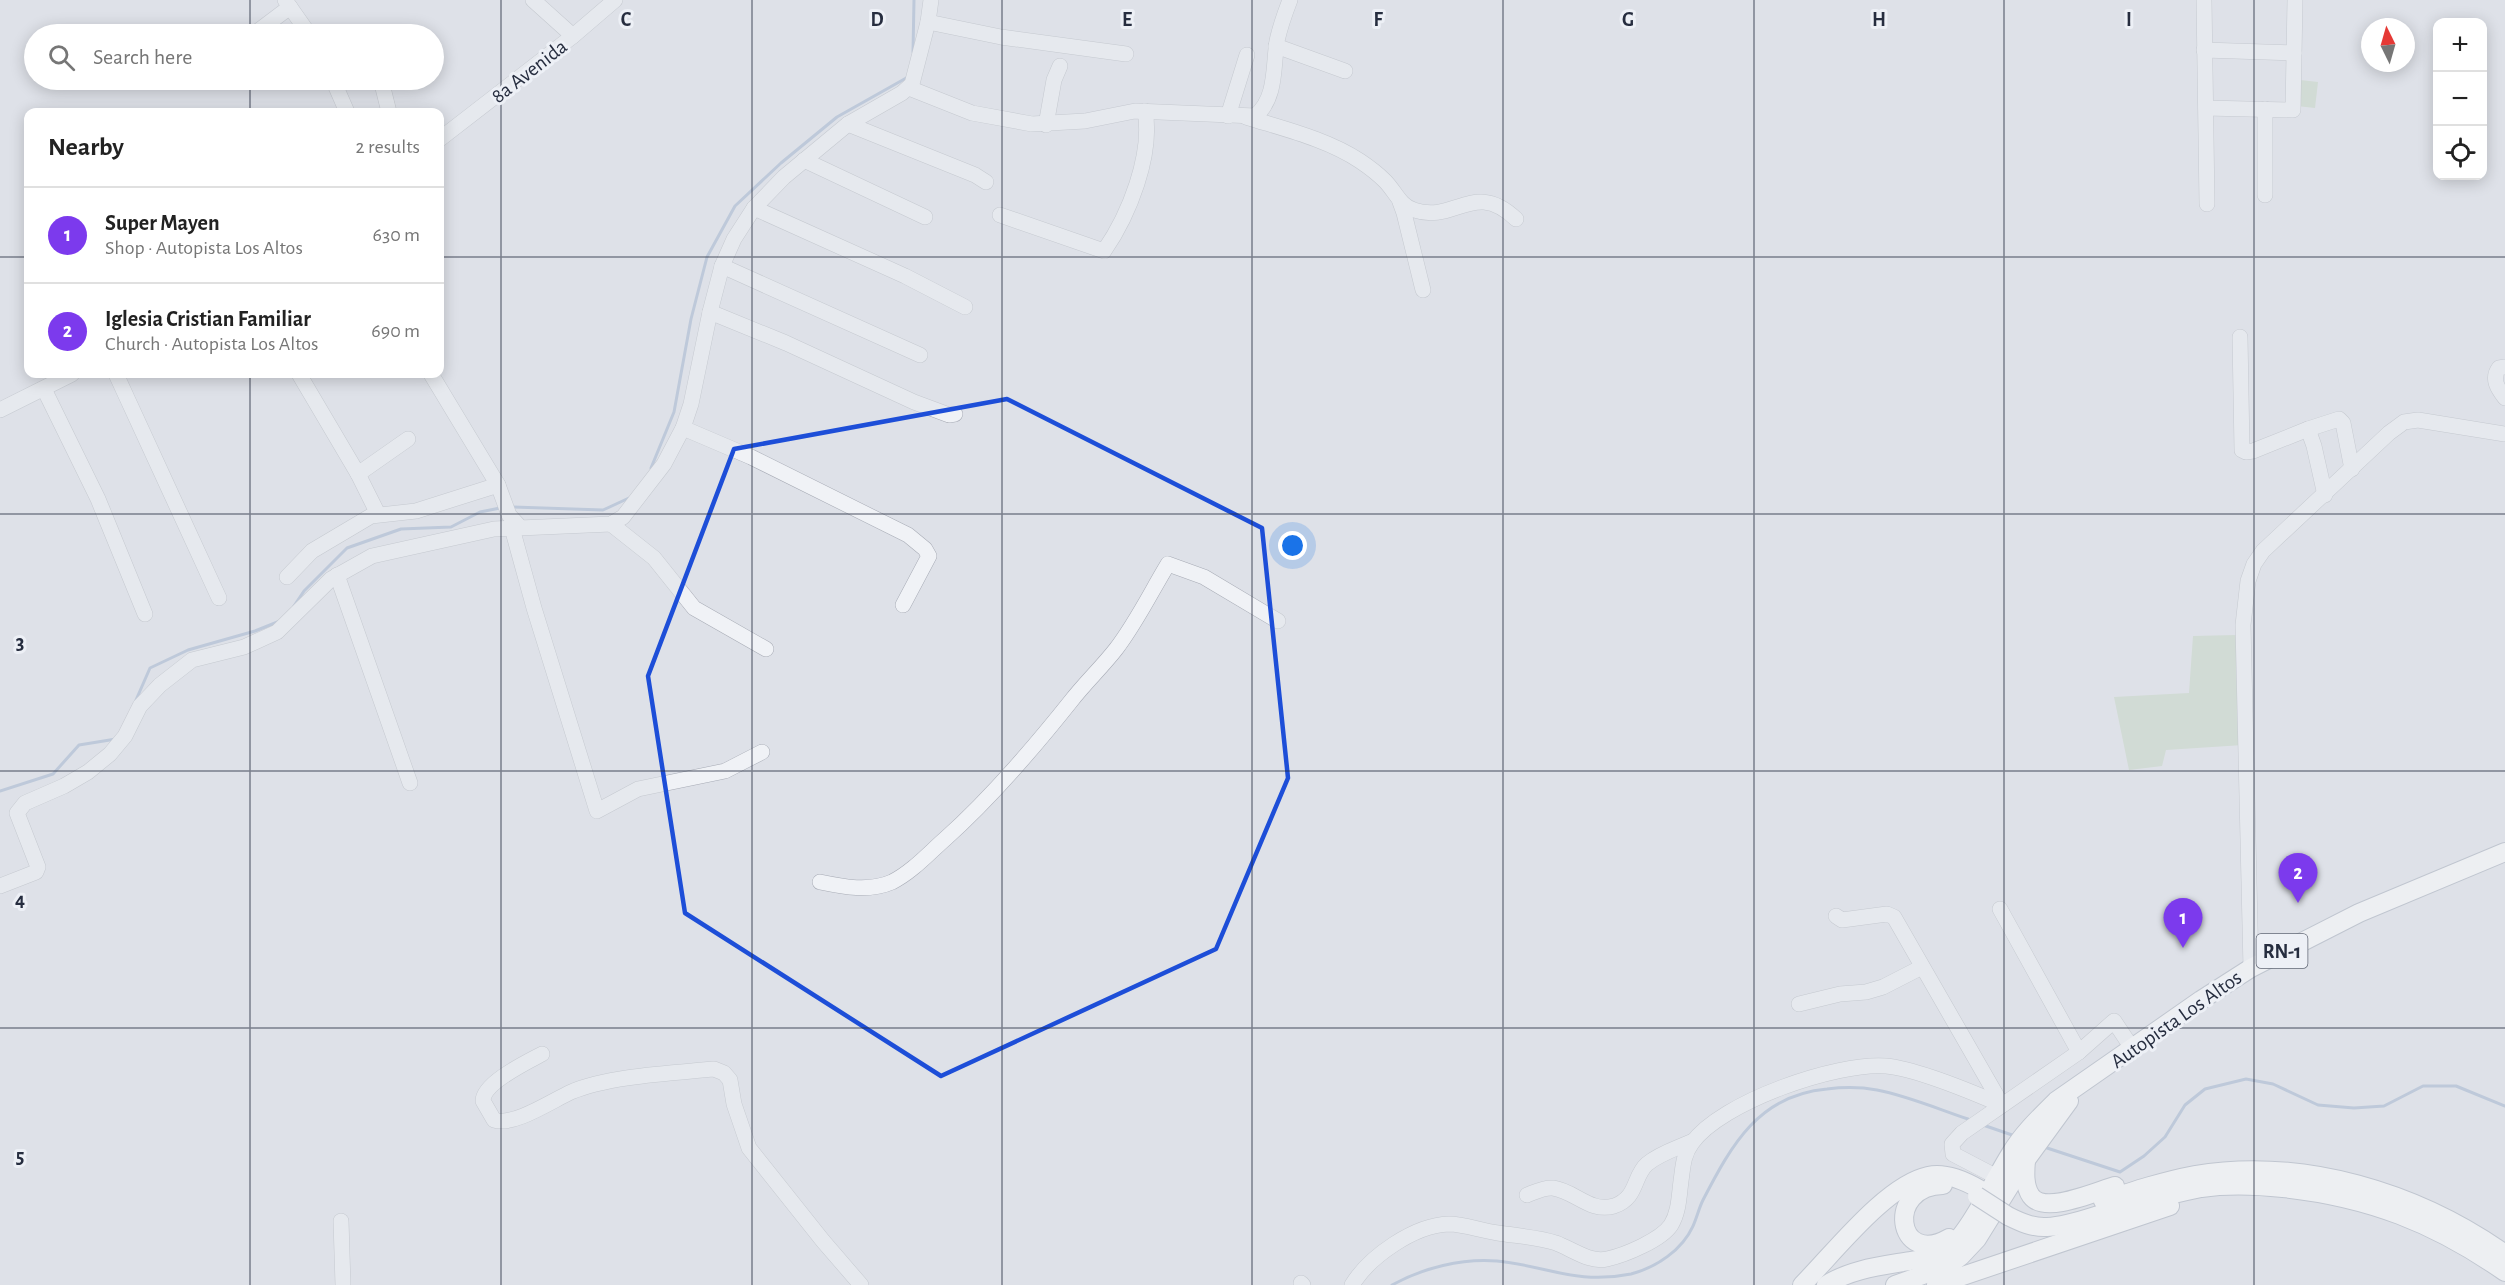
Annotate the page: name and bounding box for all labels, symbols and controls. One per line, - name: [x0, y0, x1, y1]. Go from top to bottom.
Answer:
- text: C: [621, 10, 632, 30]
- text: D: [870, 10, 884, 30]
- text: E: [1122, 10, 1132, 30]
- text: F: [1373, 10, 1383, 30]
- text: G: [1622, 10, 1634, 30]
- text: H: [1872, 10, 1886, 30]
- text: I: [2126, 10, 2132, 30]
- north arrow: [2361, 18, 2415, 72]
- map controls: [2433, 18, 2487, 180]
- button: +: [2433, 18, 2487, 72]
- search box: [24, 24, 444, 90]
- street label: 8a Avenida: [488, 35, 571, 107]
- icon: search: [45, 41, 78, 74]
- text: Search here: [93, 46, 192, 68]
- button: −: [2433, 72, 2487, 126]
- button: locate: [2433, 126, 2487, 180]
- text: Nearby: [48, 134, 124, 160]
- text: 2 results: [356, 137, 420, 157]
- text: Super Mayen: [105, 212, 220, 234]
- text: 1: [64, 225, 71, 245]
- text: 630 m: [373, 225, 420, 245]
- text: Shop · Autopista Los Altos: [105, 238, 303, 258]
- text: Iglesia Cristian Familiar: [105, 308, 311, 330]
- text: 2: [63, 321, 72, 341]
- text: 690 m: [371, 321, 420, 341]
- text: Church · Autopista Los Altos: [105, 334, 319, 354]
- your location: [1278, 531, 1307, 560]
- text: 3: [16, 633, 24, 653]
- pin: 2: [2278, 854, 2318, 903]
- text: 4: [15, 890, 25, 910]
- pin: 1: [2164, 898, 2202, 948]
- road number: RN-1: [2256, 934, 2308, 968]
- street label: Autopista Los Altos: [2107, 967, 2246, 1072]
- text: 5: [16, 1147, 24, 1167]

